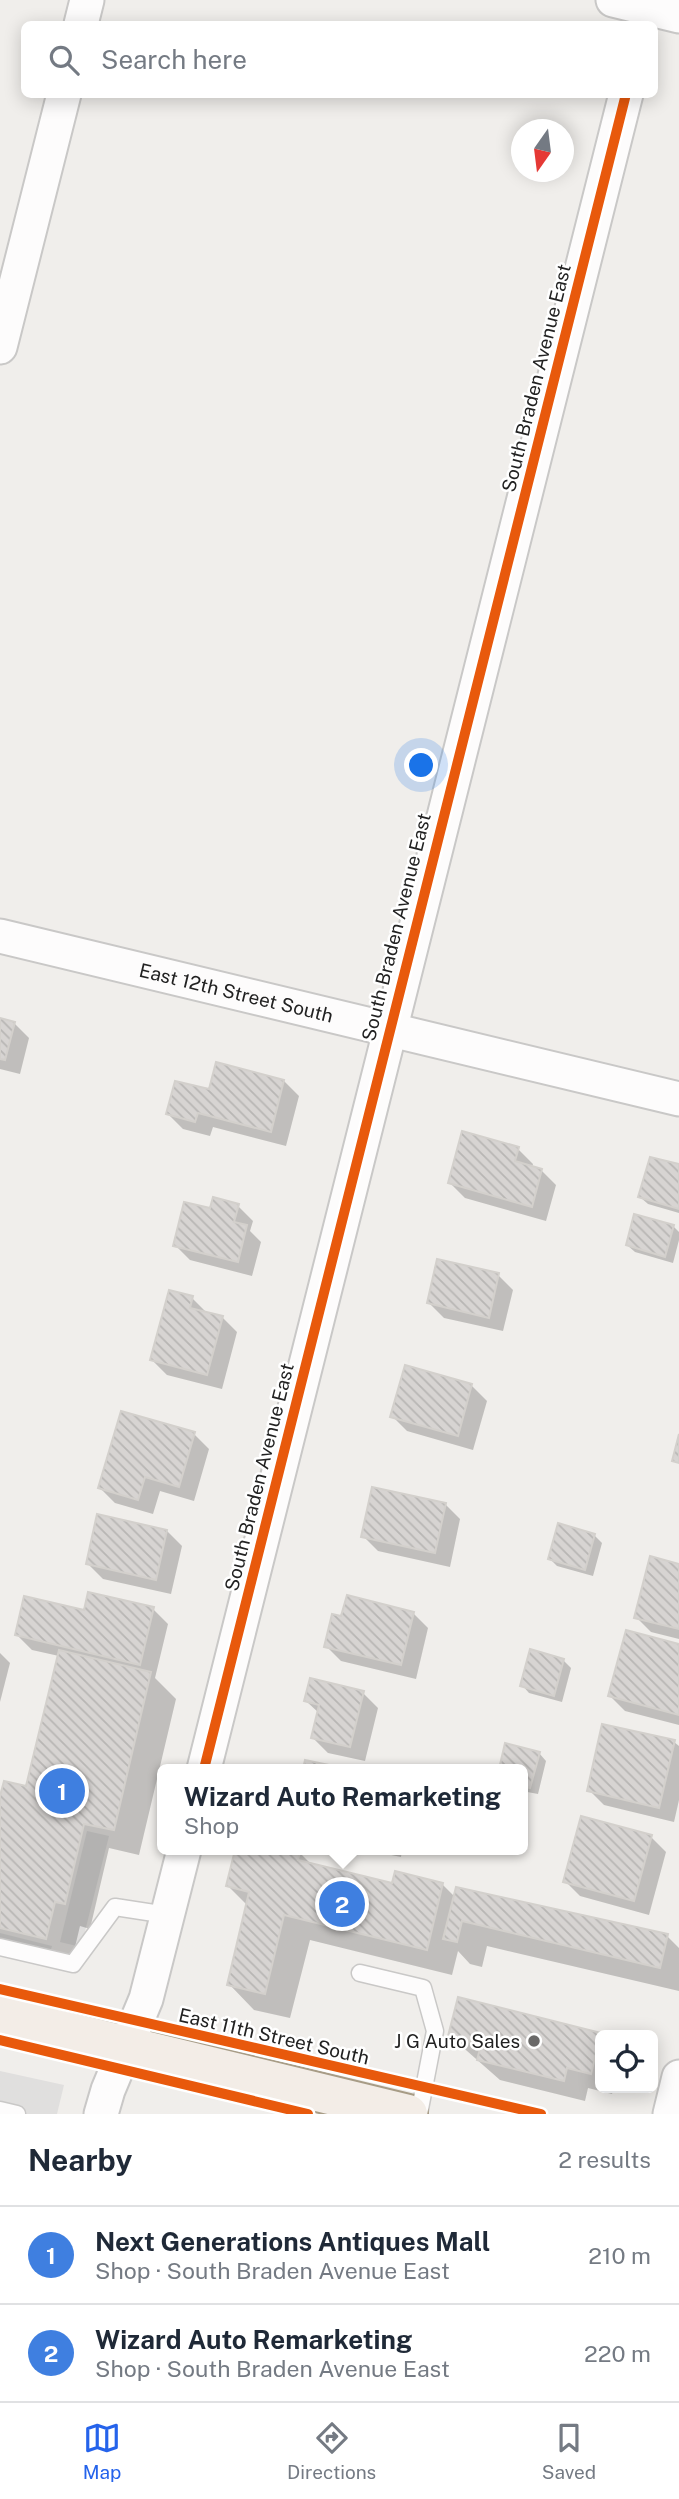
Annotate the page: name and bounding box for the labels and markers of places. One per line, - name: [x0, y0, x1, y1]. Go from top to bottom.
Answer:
- pin: 1: [39, 1765, 85, 1817]
- pin: 2: [319, 1878, 365, 1930]
- place label: J G Auto Sales: [394, 2030, 520, 2052]
- marker: J G Auto Sales: [526, 2033, 542, 2049]

